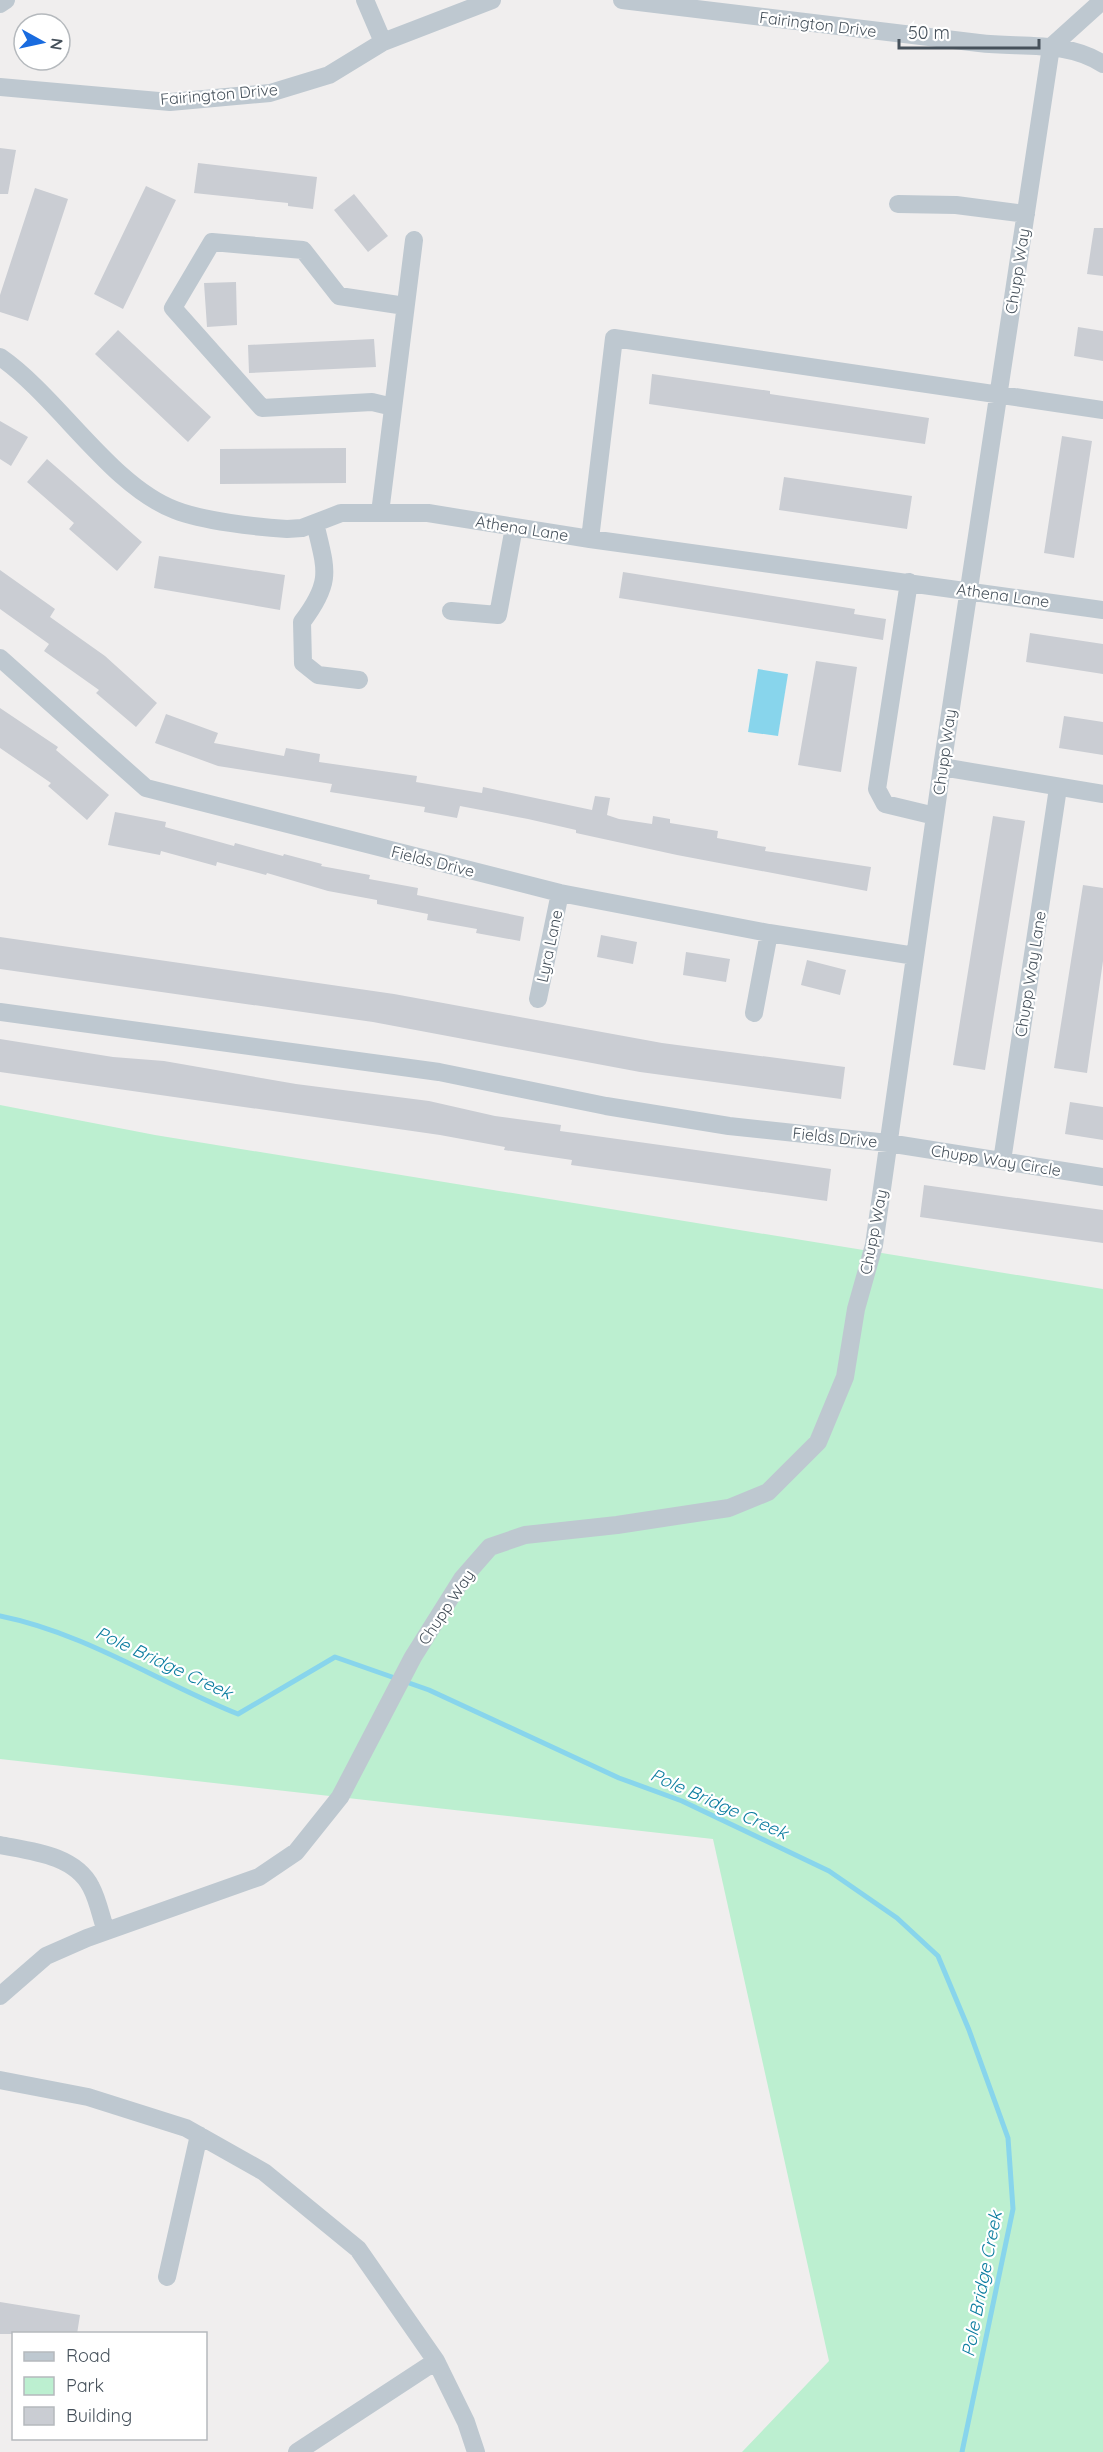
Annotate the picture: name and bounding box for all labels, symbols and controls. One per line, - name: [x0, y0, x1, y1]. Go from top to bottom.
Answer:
- street label: Fairington Drive: [758, 7, 878, 41]
- north arrow: [12, 12, 72, 72]
- scale bar: [899, 12, 1038, 50]
- text: 50 m: [908, 21, 950, 44]
- text: N: [46, 37, 68, 51]
- street label: Fairington Drive: [159, 79, 279, 109]
- street label: Chupp Way: [1000, 227, 1034, 315]
- street label: Athena Lane: [474, 511, 570, 545]
- street label: Athena Lane: [955, 579, 1051, 611]
- street label: Chupp Way: [928, 708, 960, 796]
- street label: Fields Drive: [389, 841, 477, 881]
- street label: Lyra Lane: [532, 908, 566, 984]
- street label: Chupp Way Lane: [1010, 910, 1050, 1038]
- street label: Fields Drive: [792, 1123, 878, 1151]
- street label: Chupp Way Circle: [930, 1140, 1062, 1180]
- street label: Chupp Way: [855, 1188, 891, 1276]
- street label: Chupp Way: [414, 1566, 478, 1648]
- water label: Pole Bridge Creek: [92, 1621, 237, 1705]
- water label: Pole Bridge Creek: [647, 1763, 793, 1845]
- water label: Pole Bridge Creek: [956, 2208, 1007, 2359]
- legend: [12, 2332, 207, 2440]
- text: Road: [66, 2344, 111, 2367]
- text: Park: [66, 2374, 104, 2397]
- text: Building: [66, 2404, 132, 2427]

